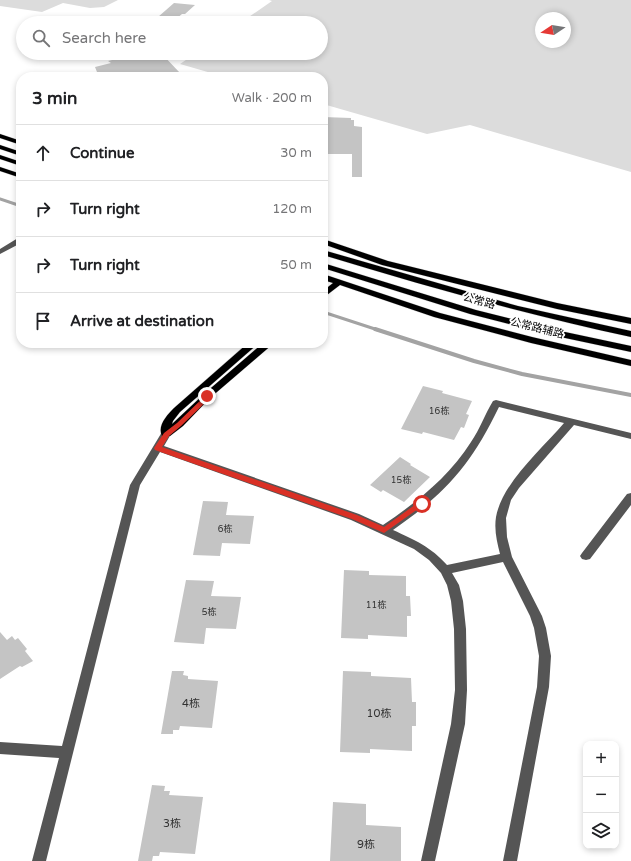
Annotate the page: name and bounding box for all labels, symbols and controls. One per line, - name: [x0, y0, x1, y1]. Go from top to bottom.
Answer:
- north arrow: [535, 12, 571, 48]
- search box: [16, 16, 328, 60]
- icon: search: [30, 27, 52, 49]
- text: Search here: [62, 29, 146, 47]
- text: 3 min: [32, 88, 77, 109]
- text: Walk · 200 m: [232, 90, 312, 106]
- icon: ahead: [32, 142, 54, 164]
- text: Continue: [70, 144, 134, 162]
- text: 30 m: [280, 145, 312, 161]
- icon: right: [32, 198, 54, 220]
- text: Turn right: [70, 200, 140, 218]
- text: 120 m: [272, 201, 312, 217]
- icon: right: [32, 254, 54, 276]
- text: Turn right: [70, 256, 140, 274]
- text: 50 m: [280, 257, 312, 273]
- street label: 公常路: [461, 290, 497, 312]
- icon: arrive: [32, 310, 54, 332]
- text: Arrive at destination: [70, 312, 214, 330]
- street label: 公常路辅路: [509, 315, 565, 341]
- route end: [198, 387, 216, 405]
- house number: 16栋: [429, 405, 449, 417]
- house number: 15栋: [391, 474, 411, 486]
- route start: [413, 495, 431, 513]
- house number: 6栋: [218, 523, 232, 535]
- house number: 11栋: [366, 599, 386, 611]
- house number: 5栋: [202, 606, 216, 618]
- house number: 4栋: [182, 697, 200, 710]
- house number: 10栋: [367, 707, 391, 720]
- map controls: [583, 741, 619, 849]
- button: +: [583, 741, 619, 777]
- button: −: [583, 777, 619, 813]
- button: layers: [583, 813, 619, 849]
- house number: 3栋: [163, 817, 181, 830]
- house number: 9栋: [357, 838, 375, 851]

